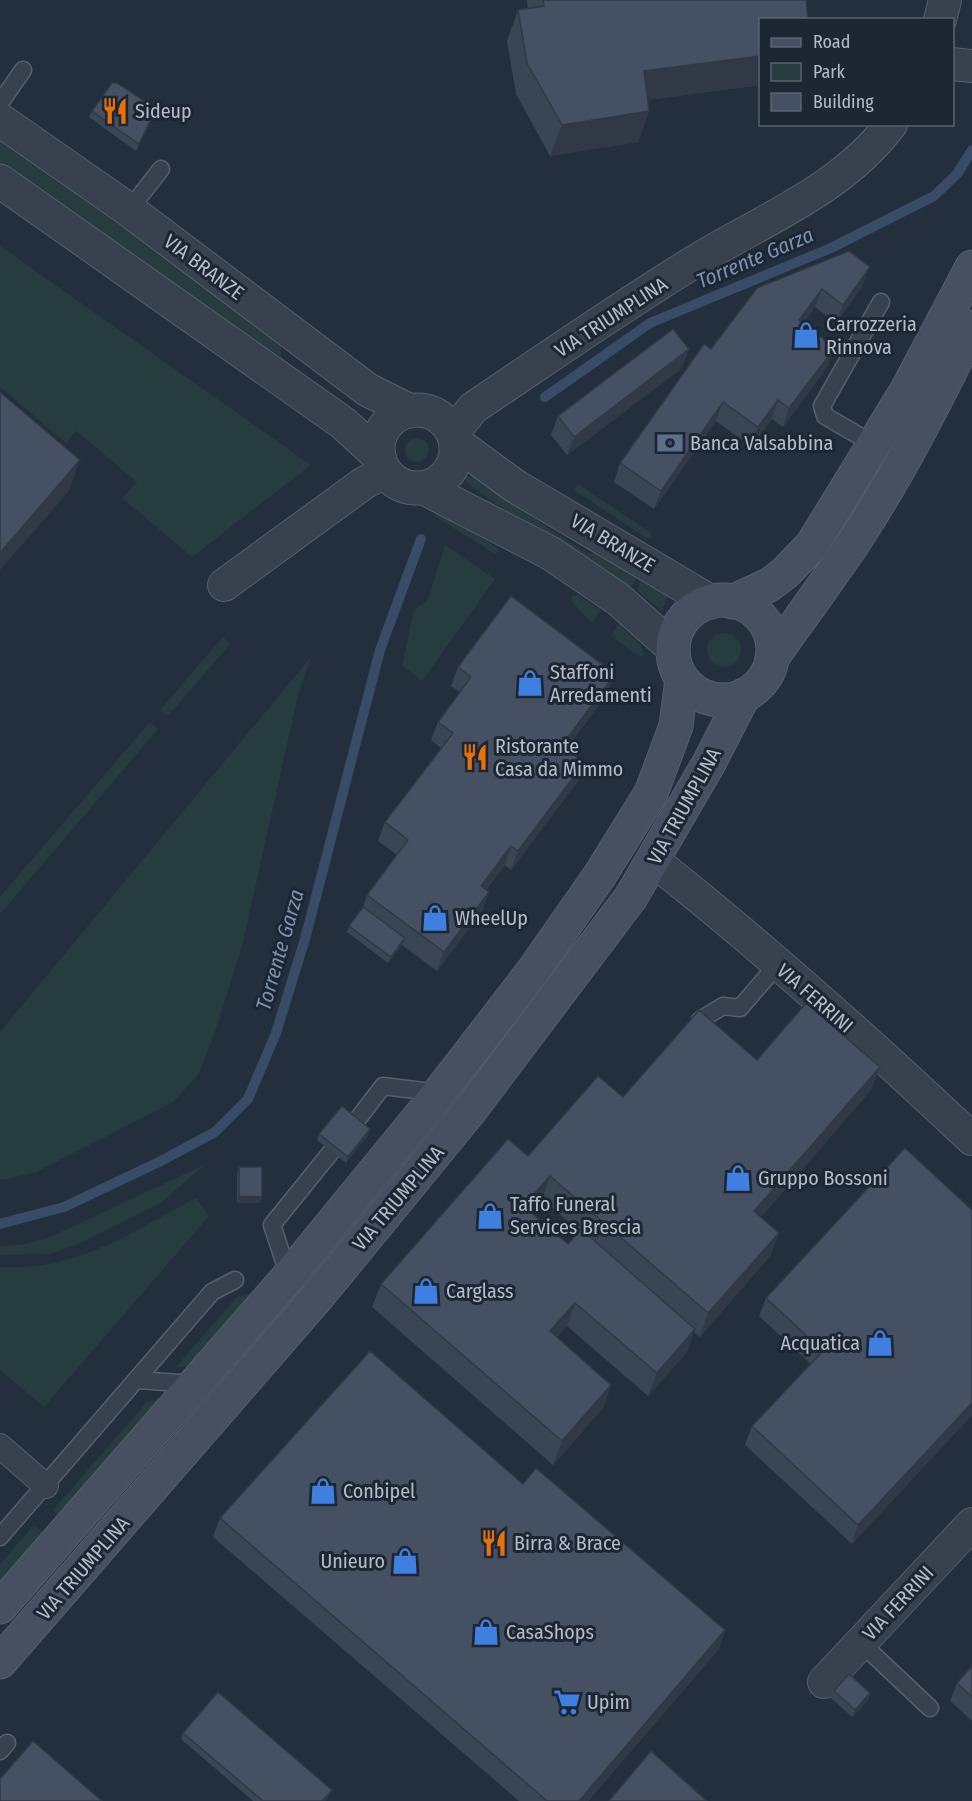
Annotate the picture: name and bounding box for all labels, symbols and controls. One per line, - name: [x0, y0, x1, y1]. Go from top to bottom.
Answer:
- legend: [759, 18, 954, 126]
- text: Road: [813, 31, 850, 53]
- text: Park: [813, 61, 846, 83]
- text: Building: [813, 91, 874, 113]
- restaurant icon: Sideup: [100, 96, 130, 126]
- place label: Sideup: [135, 99, 192, 123]
- water label: Torrente Garza: [693, 222, 817, 294]
- street label: VIA BRANZE: [159, 229, 249, 305]
- street label: VIA TRIUMPLINA: [550, 271, 672, 362]
- place label: Carrozzeria Rinnova: [826, 312, 917, 359]
- shop icon: Carrozzeria Rinnova: [791, 320, 821, 350]
- bank icon: Banca Valsabbina: [655, 428, 685, 458]
- place label: Banca Valsabbina: [690, 431, 833, 455]
- street label: VIA BRANZE: [567, 509, 659, 577]
- place label: Staffoni Arredamenti: [550, 660, 652, 707]
- shop icon: Staffoni Arredamenti: [515, 668, 545, 698]
- place label: Ristorante Casa da Mimmo: [495, 734, 623, 781]
- restaurant icon: Ristorante Casa da Mimmo: [460, 742, 490, 772]
- street label: VIA TRIUMPLINA: [642, 743, 726, 868]
- water label: Torrente Garza: [250, 887, 310, 1013]
- shop icon: WheelUp: [420, 903, 450, 933]
- place label: WheelUp: [455, 906, 528, 930]
- street label: VIA FERRINI: [772, 958, 858, 1038]
- street label: VIA TRIUMPLINA: [347, 1140, 449, 1255]
- shop icon: Gruppo Bossoni: [723, 1163, 753, 1193]
- place label: Gruppo Bossoni: [758, 1166, 888, 1190]
- place label: Taffo Funeral Services Brescia: [510, 1192, 641, 1239]
- shop icon: Taffo Funeral Services Brescia: [475, 1201, 505, 1231]
- shop icon: Carglass: [411, 1276, 441, 1306]
- place label: Carglass: [446, 1279, 514, 1303]
- shop icon: Acquatica: [865, 1328, 895, 1358]
- place label: Acquatica: [781, 1331, 860, 1355]
- shop icon: Conbipel: [308, 1476, 338, 1506]
- place label: Conbipel: [343, 1479, 415, 1503]
- street label: VIA TRIUMPLINA: [32, 1511, 135, 1625]
- restaurant icon: Birra & Brace: [479, 1528, 509, 1558]
- place label: Birra & Brace: [514, 1531, 621, 1555]
- shop icon: Unieuro: [390, 1546, 420, 1576]
- place label: Unieuro: [320, 1549, 385, 1573]
- street label: VIA FERRINI: [857, 1561, 939, 1645]
- shop icon: CasaShops: [471, 1617, 501, 1647]
- place label: CasaShops: [506, 1620, 594, 1644]
- supermarket icon: Upim: [552, 1687, 582, 1717]
- place label: Upim: [587, 1690, 630, 1714]

